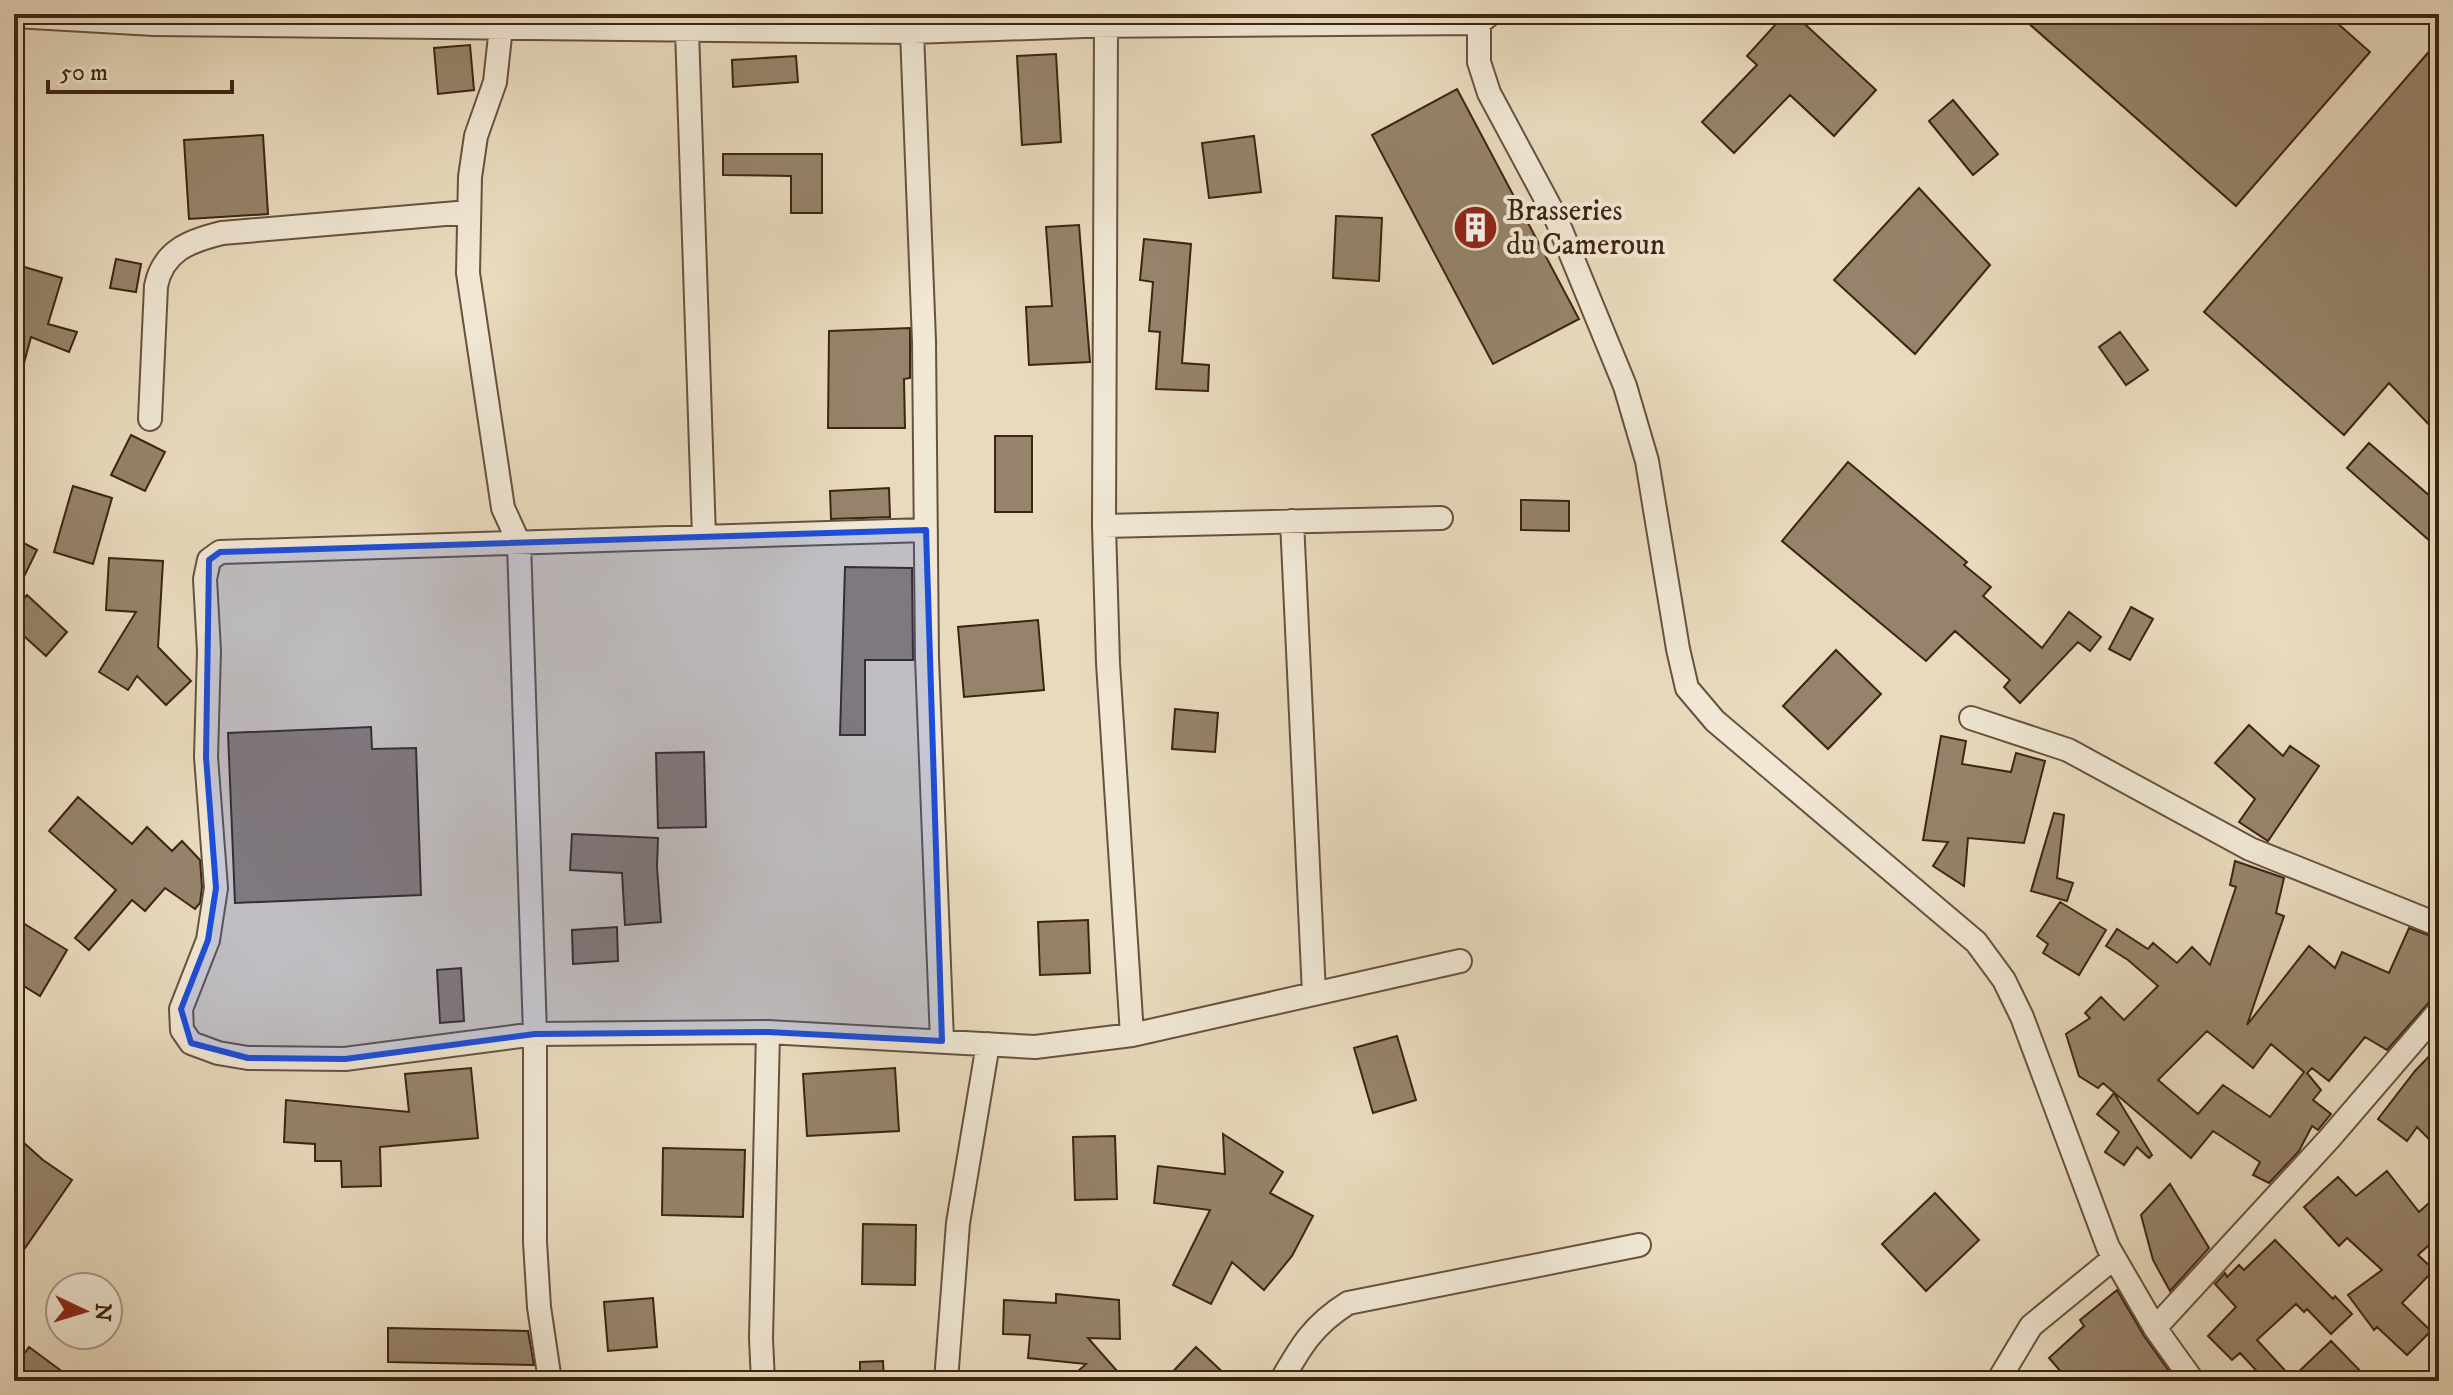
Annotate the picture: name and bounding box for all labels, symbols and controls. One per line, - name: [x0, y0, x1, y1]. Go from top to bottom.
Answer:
- scale bar: [48, 44, 232, 94]
- text: 50 m: [60, 58, 108, 88]
- place label: Brasseries du Cameroun: [1506, 193, 1666, 264]
- building icon: Brasseries du Cameroun: [1451, 203, 1499, 251]
- north arrow: [44, 1271, 124, 1351]
- text: N: [88, 1302, 117, 1322]

